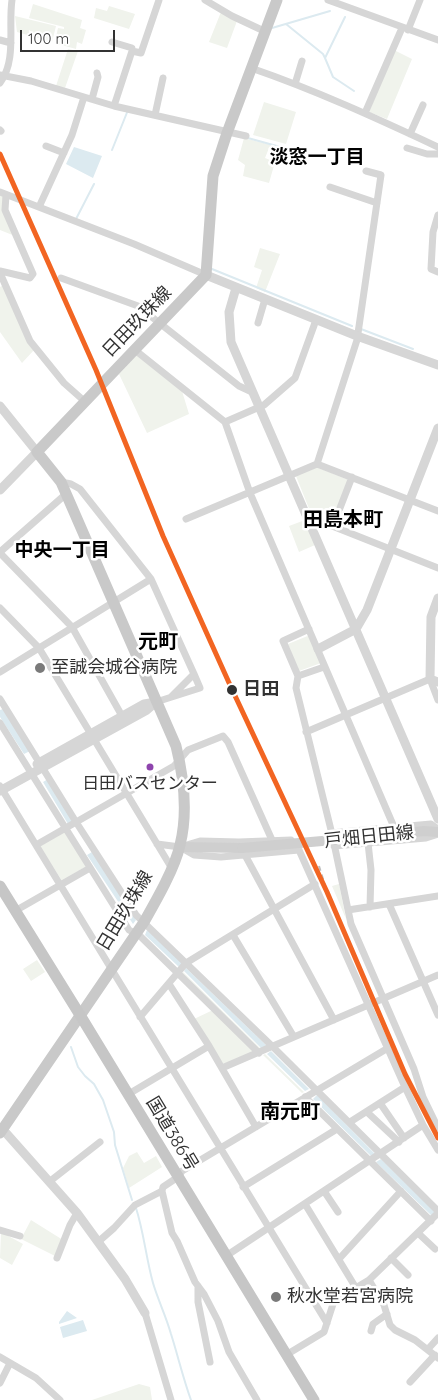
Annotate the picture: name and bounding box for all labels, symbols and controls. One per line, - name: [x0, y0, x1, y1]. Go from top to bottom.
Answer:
- scale bar: [22, 20, 118, 52]
- text: 100 m: [28, 29, 69, 48]
- district label: 淡窓一丁目: [270, 146, 364, 168]
- street label: 日田玖珠線: [98, 282, 176, 362]
- district label: 田島本町: [303, 508, 383, 532]
- district label: 中央一丁目: [15, 539, 109, 561]
- district label: 元町: [138, 630, 178, 654]
- place label: 至誠会城谷病院: [51, 657, 177, 679]
- marker: 至誠会城谷病院: [33, 661, 47, 675]
- place label: 日田: [243, 679, 279, 701]
- marker: 日田: [225, 683, 239, 697]
- marker: 日田バスセンター: [145, 762, 155, 772]
- place label: 日田バスセンター: [82, 774, 218, 794]
- street label: 戸畑日田線: [323, 822, 415, 852]
- street label: 日田玖珠線: [93, 867, 157, 955]
- street label: 国道386号: [141, 1093, 203, 1175]
- district label: 南元町: [260, 1100, 320, 1124]
- place label: 秋水堂若宮病院: [287, 1286, 413, 1308]
- marker: 秋水堂若宮病院: [269, 1290, 283, 1304]

